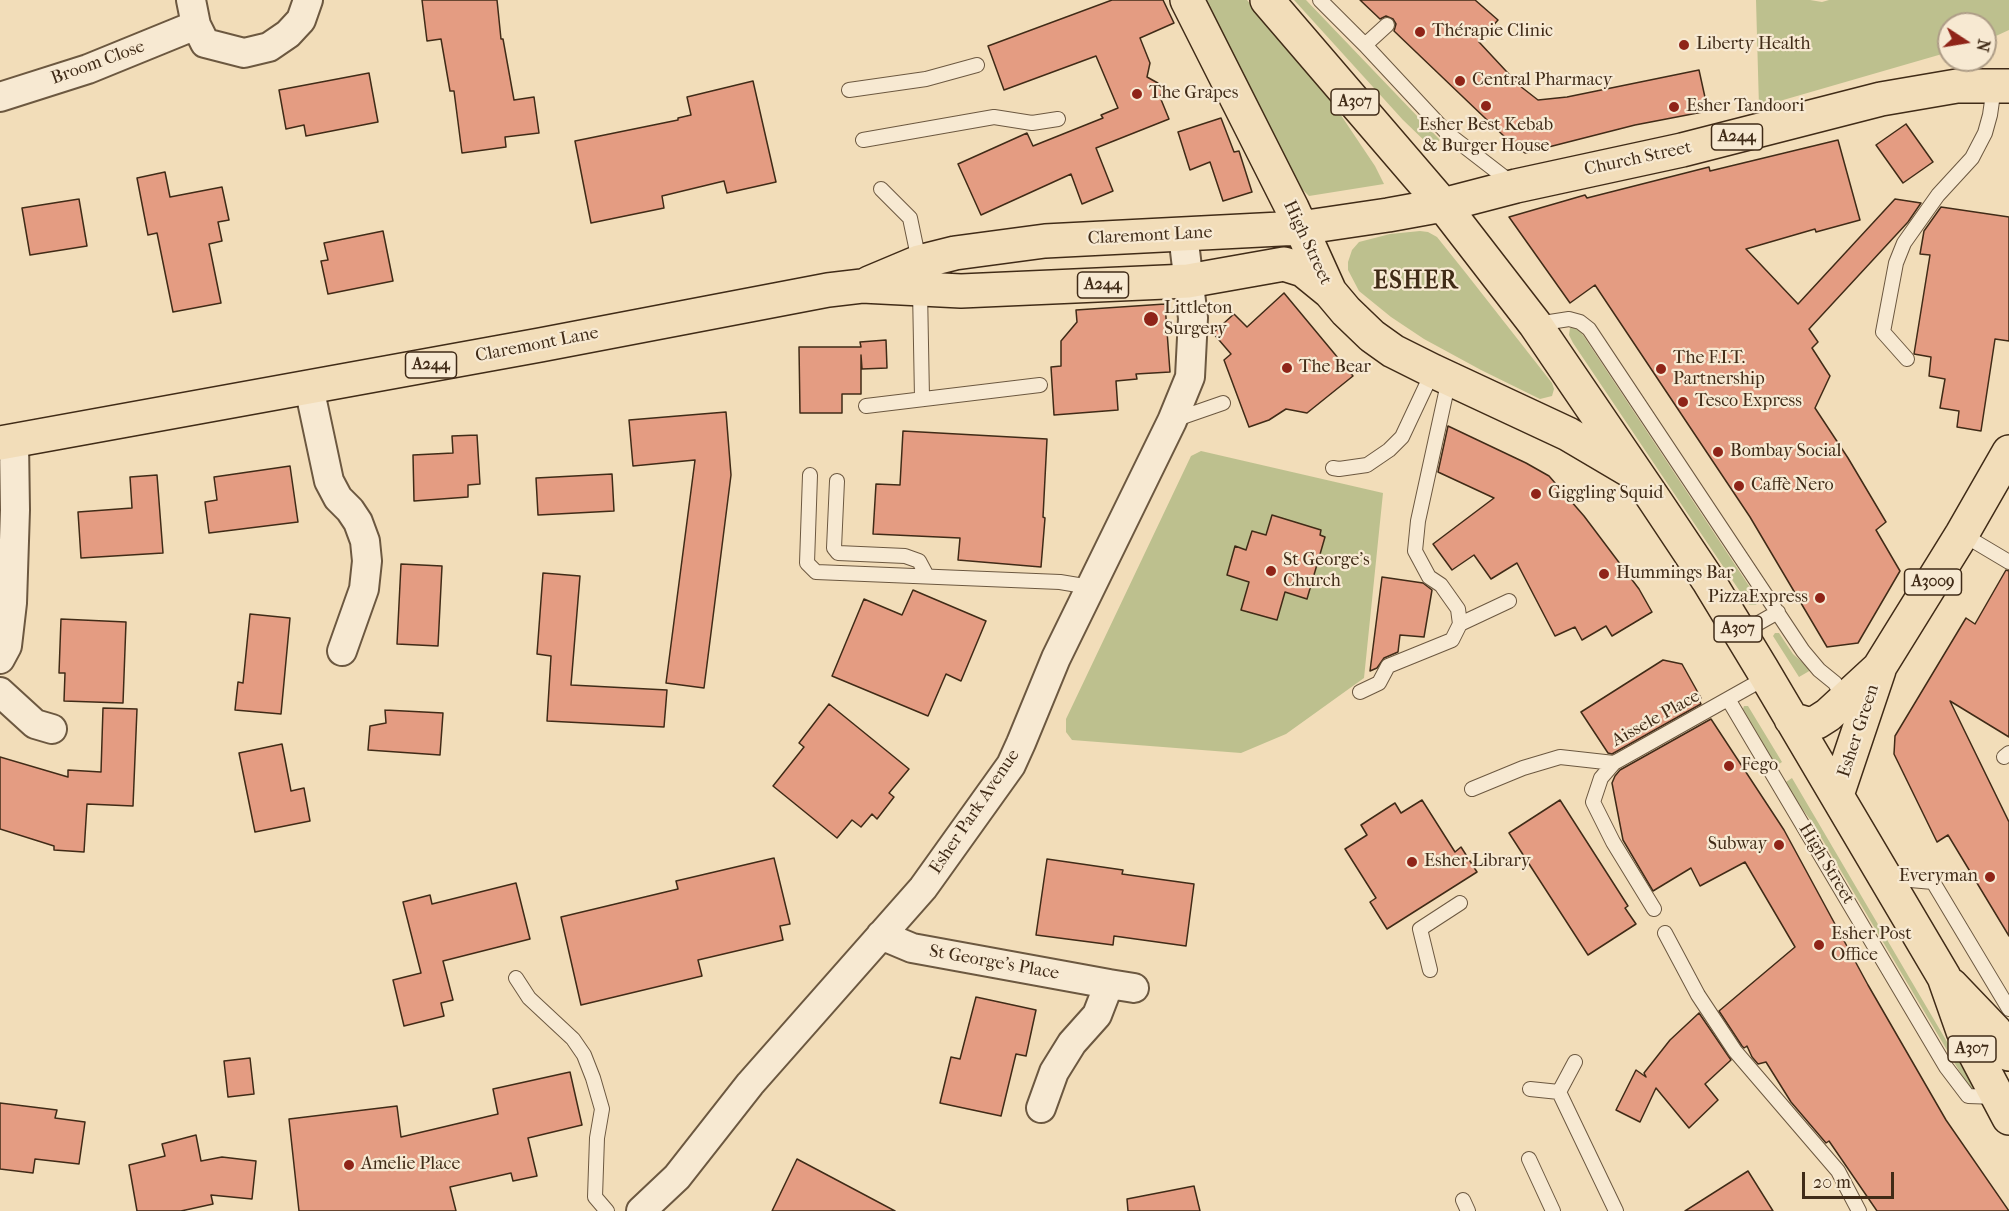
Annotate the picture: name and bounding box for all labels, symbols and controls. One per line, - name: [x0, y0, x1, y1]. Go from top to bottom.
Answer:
- north arrow: [1937, 12, 1997, 72]
- place label: Thérapie Clinic: [1432, 21, 1553, 43]
- marker: Thérapie Clinic: [1413, 25, 1427, 39]
- place label: Liberty Health: [1696, 34, 1811, 56]
- street label: Broom Close: [48, 36, 148, 90]
- marker: Liberty Health: [1677, 38, 1691, 52]
- text: N: [1973, 38, 1994, 53]
- place label: Central Pharmacy: [1472, 70, 1612, 92]
- marker: Central Pharmacy: [1453, 74, 1467, 88]
- place label: The Grapes: [1149, 83, 1238, 105]
- marker: The Grapes: [1130, 87, 1144, 101]
- road number: A307: [1331, 89, 1379, 115]
- place label: Esher Tandoori: [1686, 96, 1804, 118]
- marker: Esher Best Kebab & Burger House: [1479, 99, 1493, 113]
- marker: Esher Tandoori: [1667, 100, 1681, 114]
- place label: Esher Best Kebab & Burger House: [1419, 115, 1553, 158]
- road number: A244: [1712, 124, 1762, 150]
- street label: Church Street: [1582, 137, 1694, 181]
- street label: High Street: [1278, 197, 1336, 289]
- street label: Claremont Lane: [1087, 222, 1213, 250]
- district label: ESHER: [1373, 268, 1459, 296]
- road number: A244: [1078, 272, 1128, 298]
- place label: Littleton Surgery: [1164, 298, 1233, 340]
- marker: Littleton Surgery: [1142, 310, 1160, 328]
- street label: Claremont Lane: [474, 322, 600, 368]
- place label: The F.I.T. Partnership: [1673, 348, 1765, 391]
- road number: A244: [406, 352, 456, 378]
- place label: The Bear: [1299, 357, 1371, 379]
- marker: The Bear: [1280, 361, 1294, 375]
- marker: The F.I.T. Partnership: [1654, 362, 1668, 376]
- place label: Tesco Express: [1695, 391, 1802, 413]
- marker: Tesco Express: [1676, 395, 1690, 409]
- place label: Bombay Social: [1730, 441, 1842, 463]
- marker: Bombay Social: [1711, 445, 1725, 459]
- place label: Caffè Nero: [1751, 475, 1834, 497]
- marker: Caffè Nero: [1732, 479, 1746, 493]
- place label: Giggling Squid: [1548, 483, 1663, 505]
- marker: Giggling Squid: [1529, 487, 1543, 501]
- place label: St George's Church: [1283, 550, 1370, 592]
- place label: Hummings Bar: [1616, 563, 1734, 585]
- marker: St George's Church: [1264, 564, 1278, 578]
- marker: Hummings Bar: [1597, 567, 1611, 581]
- road number: A3009: [1904, 569, 1962, 595]
- place label: PizzaExpress: [1708, 587, 1808, 609]
- marker: PizzaExpress: [1813, 591, 1827, 605]
- road number: A307: [1714, 616, 1762, 642]
- street label: Esher Green: [1834, 682, 1884, 780]
- street label: Aissele Place: [1608, 686, 1704, 752]
- street label: Esher Park Avenue: [925, 746, 1025, 878]
- place label: Fego: [1741, 755, 1778, 777]
- marker: Fego: [1722, 759, 1736, 773]
- street label: High Street: [1793, 820, 1859, 908]
- place label: Subway: [1708, 834, 1767, 856]
- marker: Subway: [1772, 838, 1786, 852]
- place label: Esher Library: [1424, 851, 1531, 873]
- marker: Esher Library: [1405, 855, 1419, 869]
- place label: Everyman: [1899, 866, 1978, 888]
- marker: Everyman: [1983, 870, 1997, 884]
- place label: Esher Post Office: [1831, 924, 1912, 966]
- marker: Esher Post Office: [1812, 938, 1826, 952]
- street label: St George's Place: [927, 941, 1061, 985]
- road number: A307: [1948, 1036, 1996, 1062]
- place label: Amelie Place: [361, 1154, 460, 1176]
- marker: Amelie Place: [342, 1158, 356, 1172]
- scale bar: [1805, 1160, 1896, 1198]
- text: 20 m: [1813, 1172, 1851, 1193]

